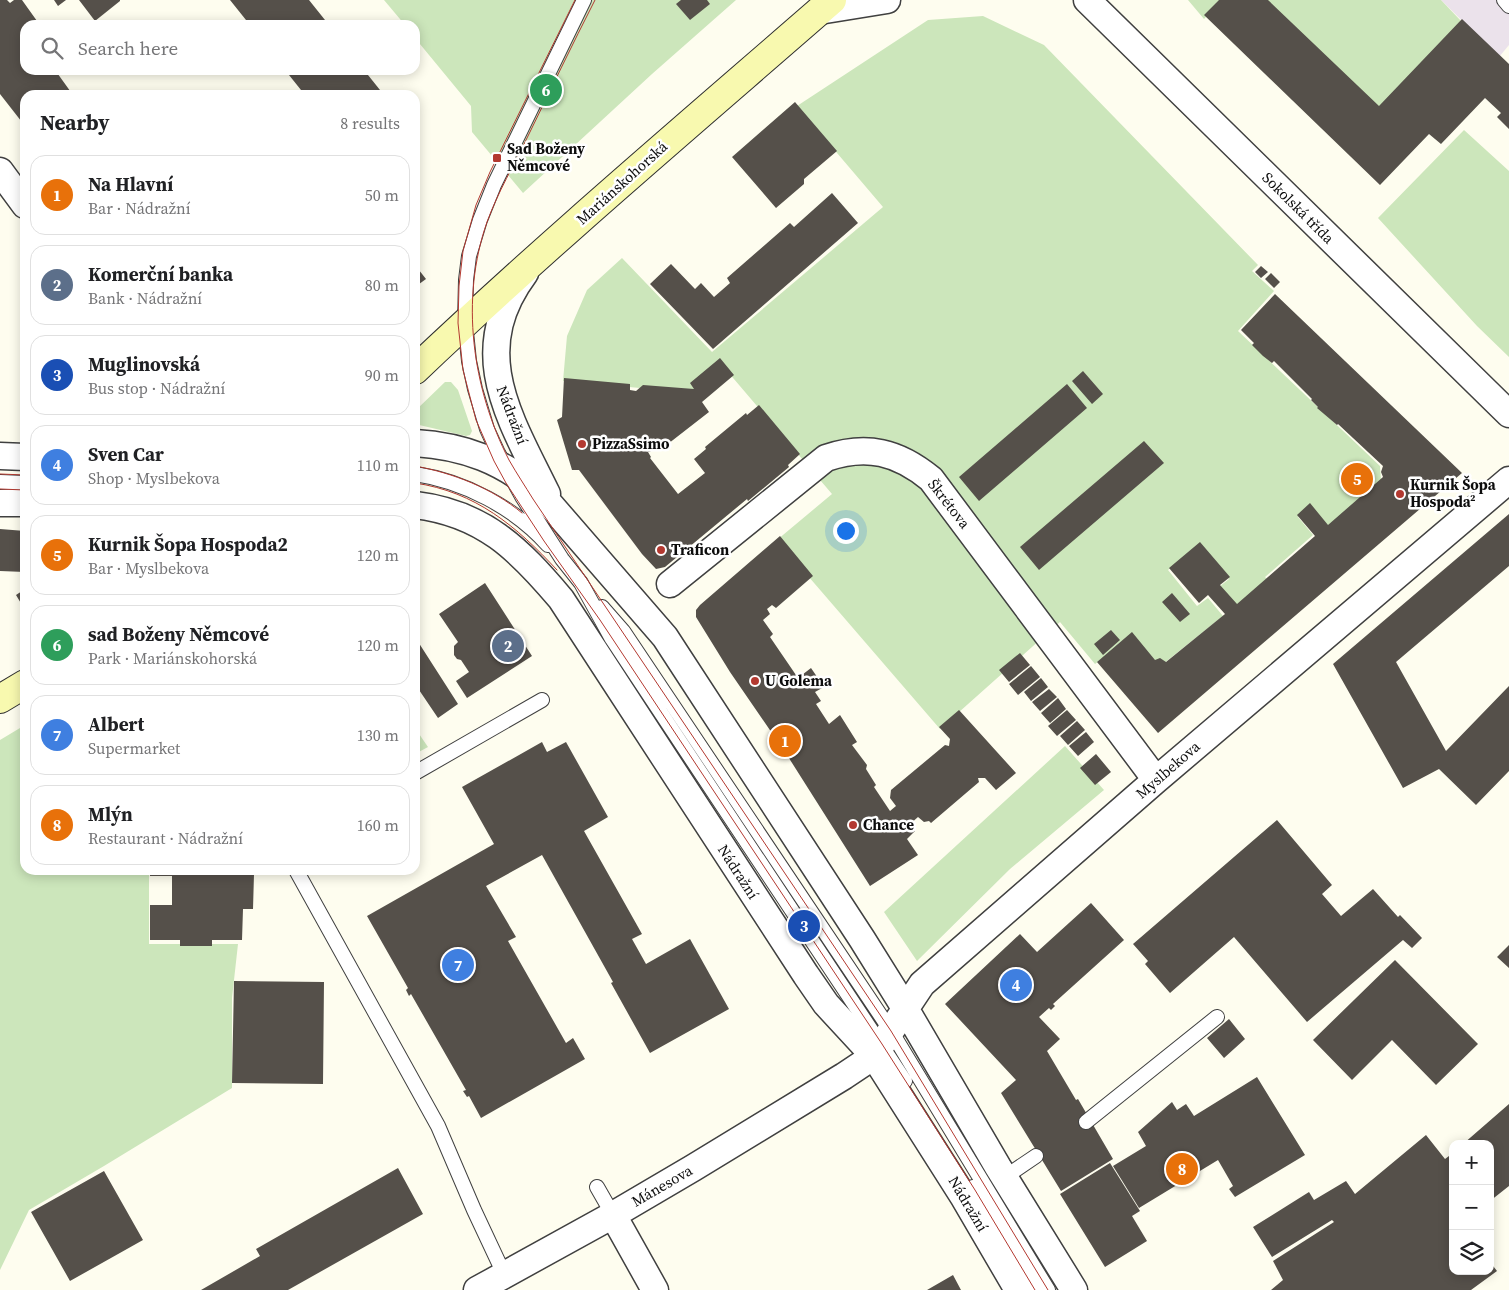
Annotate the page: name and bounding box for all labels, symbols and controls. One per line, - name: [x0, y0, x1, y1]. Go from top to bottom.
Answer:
- search box: [20, 20, 420, 75]
- icon: search: [38, 34, 66, 62]
- text: Search here: [78, 35, 178, 61]
- pin: 6: [530, 71, 562, 109]
- text: Nearby: [40, 108, 110, 137]
- text: 8 results: [340, 112, 400, 134]
- street label: Mariánskohorská: [571, 136, 672, 229]
- place label: Sad Boženy Němcové: [507, 138, 585, 176]
- marker: Sad Boženy Němcové: [491, 152, 503, 164]
- street label: Sokolská třída: [1258, 167, 1339, 248]
- text: Na Hlavní: [88, 171, 173, 197]
- text: 1: [53, 184, 61, 206]
- text: 50 m: [365, 184, 399, 206]
- text: Bar · Nádražní: [88, 197, 190, 219]
- text: Komerční banka: [88, 261, 233, 287]
- text: 2: [53, 274, 61, 296]
- text: 80 m: [365, 274, 399, 296]
- text: Bank · Nádražní: [88, 287, 202, 309]
- text: Muglinovská: [88, 351, 200, 377]
- text: 3: [53, 364, 61, 386]
- text: 90 m: [365, 364, 399, 386]
- text: Bus stop · Nádražní: [88, 377, 225, 399]
- street label: Nádražní: [492, 382, 533, 448]
- place label: PizzaSsimo: [592, 433, 670, 454]
- marker: PizzaSsimo: [576, 438, 588, 450]
- text: Sven Car: [88, 441, 164, 467]
- text: 4: [53, 454, 61, 476]
- text: 110 m: [357, 454, 399, 476]
- pin: 5: [1341, 460, 1373, 498]
- text: Shop · Myslbekova: [88, 467, 220, 489]
- place label: Kurnik Šopa Hospoda²: [1410, 474, 1497, 512]
- street label: Škrétova: [923, 475, 976, 533]
- marker: Kurnik Šopa Hospoda²: [1394, 488, 1406, 500]
- your location: [833, 518, 859, 544]
- text: Kurnik Šopa Hospoda2: [88, 531, 288, 557]
- place label: Traficon: [671, 539, 729, 560]
- text: 5: [53, 544, 61, 566]
- text: 120 m: [357, 544, 399, 566]
- marker: Traficon: [655, 544, 667, 556]
- text: Bar · Myslbekova: [88, 557, 209, 579]
- text: sad Boženy Němcové: [88, 621, 269, 647]
- pin: 2: [492, 627, 524, 665]
- text: 6: [53, 634, 61, 656]
- text: 120 m: [357, 634, 399, 656]
- text: Park · Mariánskohorská: [88, 647, 257, 669]
- place label: U Golema: [765, 670, 833, 691]
- marker: U Golema: [749, 675, 761, 687]
- text: Albert: [88, 711, 144, 737]
- pin: 1: [769, 722, 801, 760]
- text: 7: [53, 724, 61, 746]
- text: 130 m: [357, 724, 399, 746]
- street label: Myslbekova: [1131, 736, 1205, 803]
- text: Supermarket: [88, 737, 180, 759]
- text: Mlýn: [88, 801, 133, 827]
- text: 8: [53, 814, 61, 836]
- text: 160 m: [357, 814, 399, 836]
- place label: Chance: [863, 814, 914, 835]
- marker: Chance: [847, 819, 859, 831]
- text: Restaurant · Nádražní: [88, 827, 243, 849]
- street label: Nádražní: [713, 840, 764, 904]
- pin: 3: [788, 907, 820, 945]
- pin: 7: [442, 946, 474, 984]
- pin: 4: [1000, 966, 1032, 1004]
- map controls: [1449, 1140, 1494, 1275]
- button: +: [1449, 1140, 1494, 1185]
- pin: 8: [1166, 1150, 1198, 1188]
- street label: Mánesova: [627, 1159, 696, 1211]
- street label: Nádražní: [944, 1172, 993, 1236]
- button: −: [1449, 1185, 1494, 1230]
- button: layers: [1449, 1230, 1494, 1275]

